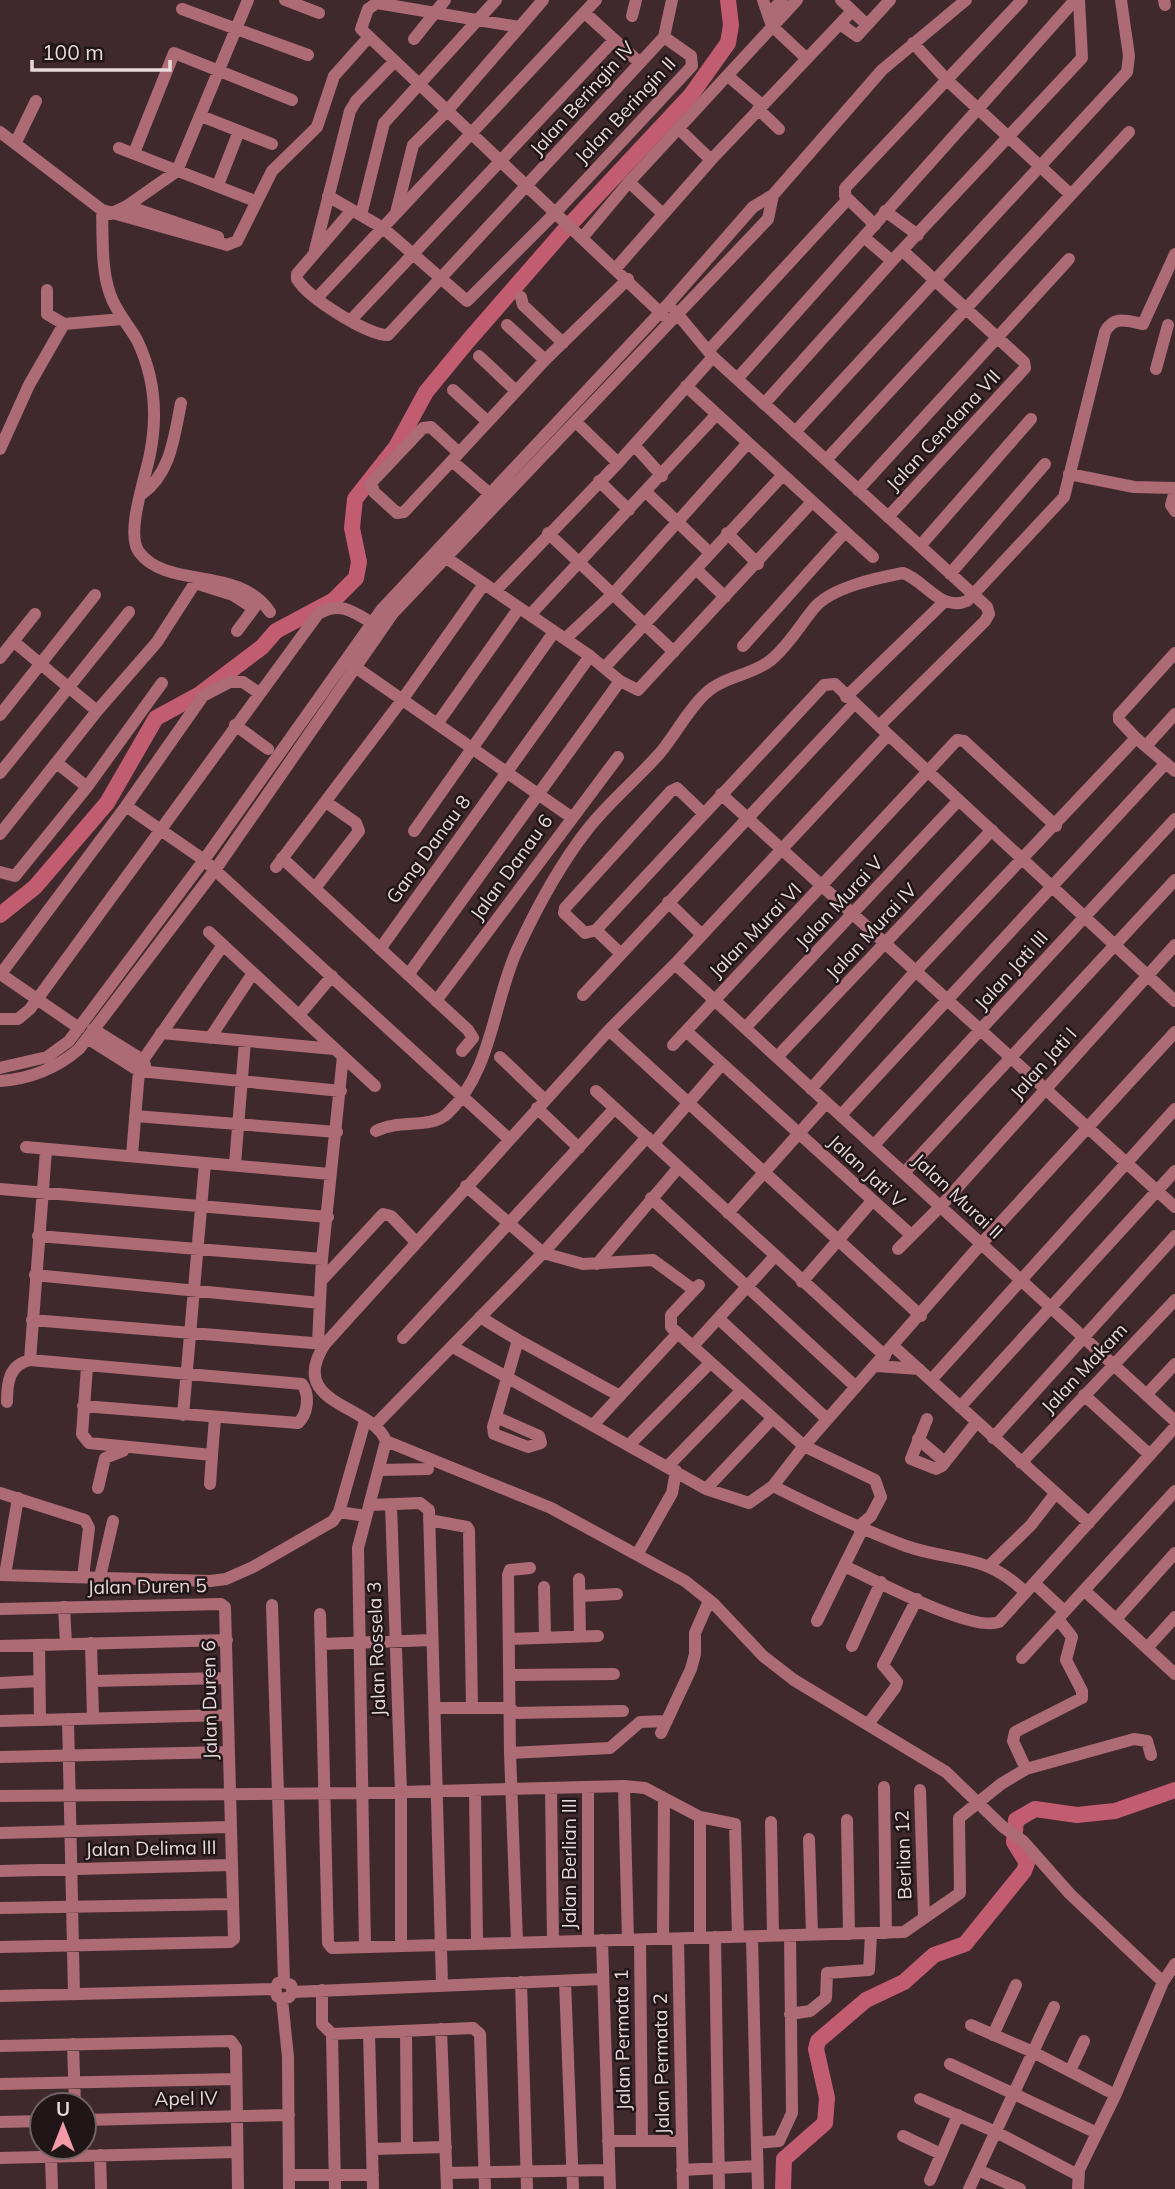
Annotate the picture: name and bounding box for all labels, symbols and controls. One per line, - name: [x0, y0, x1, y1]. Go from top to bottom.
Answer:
- scale bar: [32, 28, 170, 72]
- street label: Jalan Beringin IV: [524, 35, 640, 160]
- text: 100 m: [42, 39, 104, 65]
- street label: Jalan Beringin II: [569, 52, 681, 168]
- street label: Jalan Cendana VII: [881, 364, 1005, 496]
- street label: Gang Danau 8: [381, 790, 475, 908]
- street label: Jalan Danau 6: [465, 809, 557, 925]
- street label: Jalan Murai V: [790, 850, 888, 953]
- street label: Jalan Murai VI: [704, 877, 806, 983]
- street label: Jalan Murai IV: [820, 877, 922, 984]
- street label: Jalan Jati III: [969, 925, 1053, 1015]
- street label: Jalan Jati I: [1005, 1022, 1081, 1104]
- street label: Jalan Jati V: [823, 1129, 911, 1213]
- street label: Jalan Murai II: [908, 1148, 1008, 1244]
- street label: Jalan Makam: [1036, 1318, 1132, 1418]
- street label: Jalan Duren 5: [87, 1573, 207, 1599]
- street label: Jalan Rossela 3: [362, 1581, 390, 1717]
- street label: Jalan Duren 6: [196, 1640, 222, 1760]
- street label: Jalan Berlian III: [557, 1798, 581, 1930]
- street label: Berlian 12: [889, 1810, 917, 1900]
- street label: Jalan Delima III: [85, 1835, 217, 1861]
- street label: Jalan Permata 1: [609, 1969, 635, 2111]
- street label: Jalan Permata 2: [648, 1993, 674, 2135]
- street label: Apel IV: [154, 2085, 219, 2111]
- north arrow: [28, 2091, 98, 2161]
- text: U: [56, 2097, 70, 2121]

